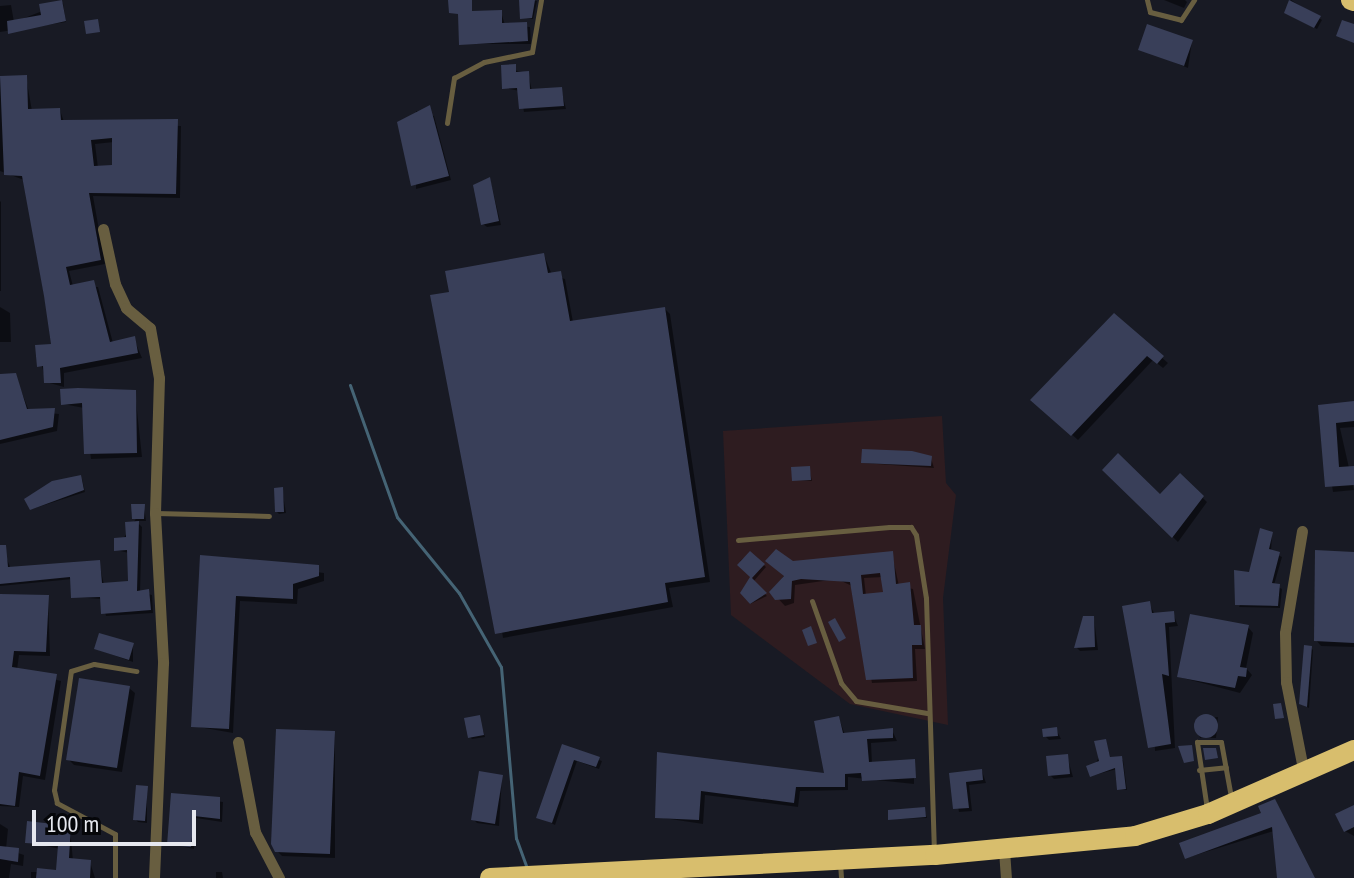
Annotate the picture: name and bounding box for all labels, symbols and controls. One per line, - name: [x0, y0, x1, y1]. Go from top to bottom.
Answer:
- scale bar: [36, 794, 200, 844]
- text: 100 m: [46, 808, 99, 839]

